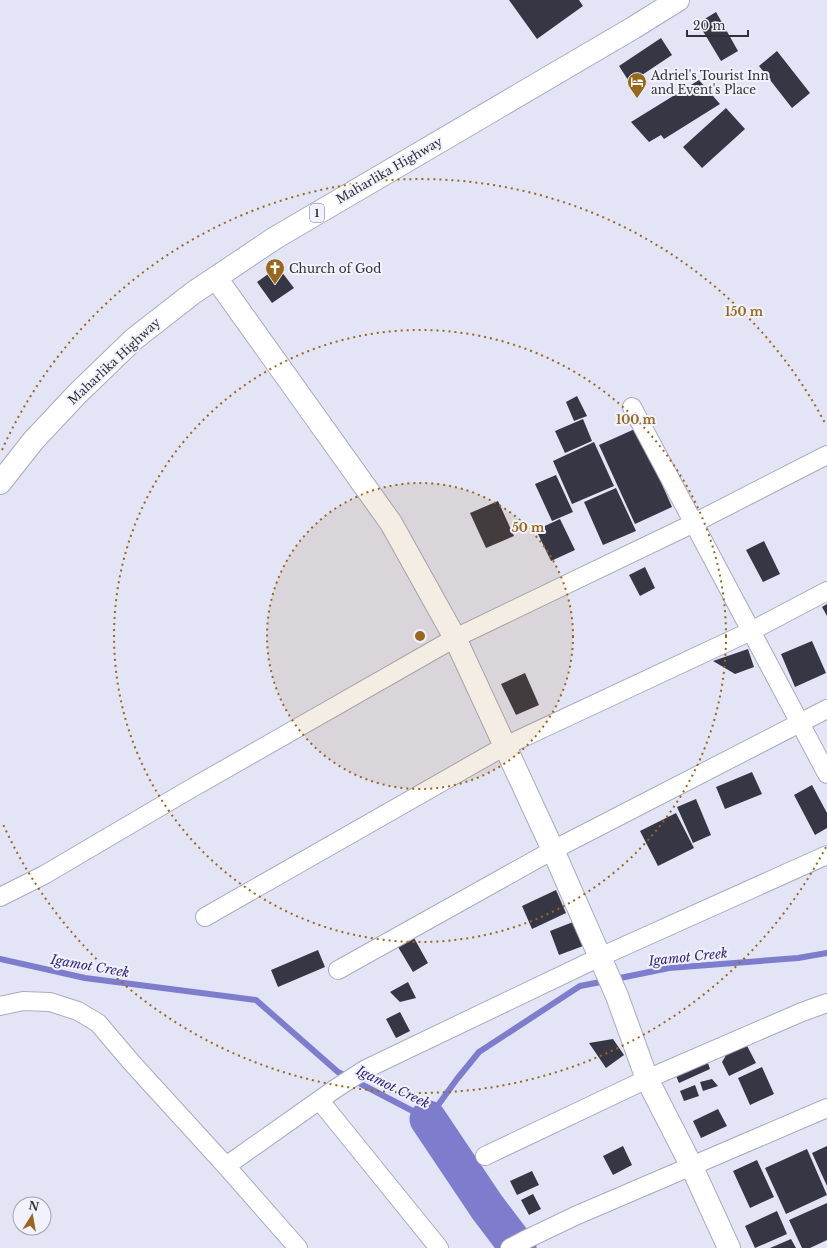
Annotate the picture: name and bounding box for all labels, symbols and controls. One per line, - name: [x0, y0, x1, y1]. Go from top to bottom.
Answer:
- scale bar: [687, 12, 748, 38]
- text: 20 m: [693, 18, 725, 33]
- place label: Adriel's Tourist Inn and Event's Place: [650, 68, 769, 97]
- hotel icon: Adriel's Tourist Inn and Event's Place: [626, 71, 648, 99]
- street label: Maharlika Highway: [333, 133, 445, 207]
- road number: 1: [310, 204, 324, 222]
- church icon: Church of God: [264, 257, 286, 285]
- place label: Church of God: [289, 261, 381, 276]
- text: 150 m: [725, 304, 764, 319]
- street label: Maharlika Highway: [65, 314, 163, 407]
- text: 100 m: [616, 412, 657, 427]
- text: 50 m: [512, 520, 545, 535]
- centre of rings: [413, 629, 427, 643]
- water label: Igamot Creek: [647, 944, 729, 970]
- water label: Igamot Creek: [48, 951, 131, 981]
- water label: Igamot Creek: [353, 1061, 433, 1112]
- north arrow: [12, 1196, 52, 1236]
- text: N: [27, 1198, 41, 1214]

